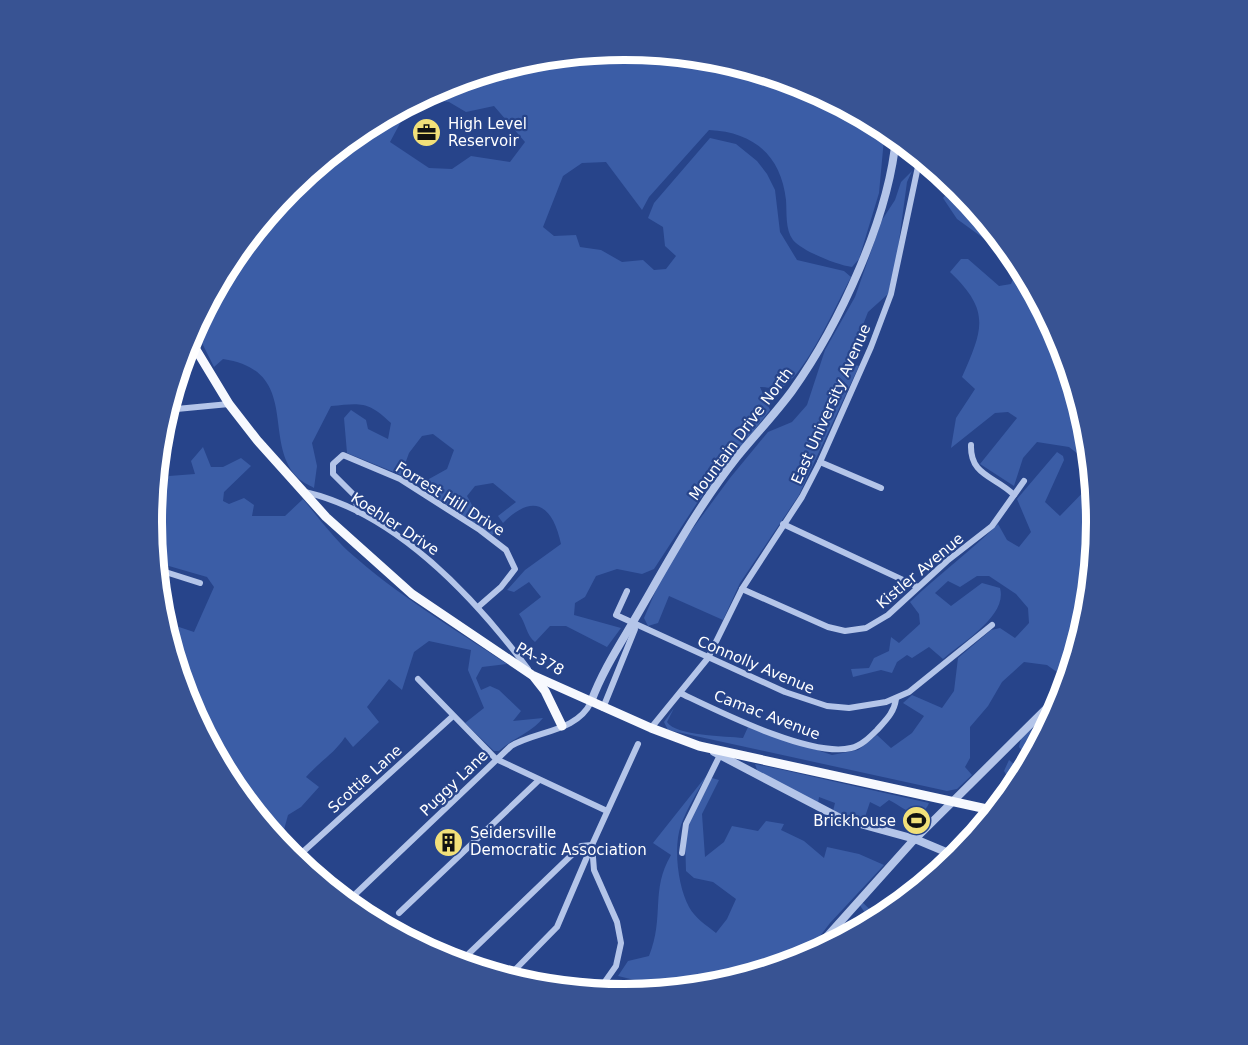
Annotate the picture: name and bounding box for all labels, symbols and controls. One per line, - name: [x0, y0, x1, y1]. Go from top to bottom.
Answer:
- place label: High Level Reservoir: [448, 115, 527, 150]
- office icon: High Level Reservoir: [411, 117, 443, 149]
- street label: East University Avenue: [788, 321, 874, 487]
- street label: Mountain Drive North: [685, 364, 797, 504]
- street label: Forrest Hill Drive: [392, 458, 508, 540]
- street label: Koehler Drive: [348, 489, 442, 559]
- street label: Kistler Avenue: [873, 529, 967, 613]
- street label: Connolly Avenue: [695, 632, 817, 698]
- street label: PA-378: [513, 639, 567, 679]
- street label: Camac Avenue: [711, 686, 823, 744]
- street label: Scottie Lane: [324, 741, 406, 817]
- street label: Puggy Lane: [416, 746, 492, 820]
- sports icon: Brickhouse: [901, 805, 933, 837]
- place label: Brickhouse: [813, 812, 896, 830]
- place label: Seidersville Democratic Association: [470, 824, 647, 859]
- building icon: Seidersville Democratic Association: [433, 826, 465, 858]

